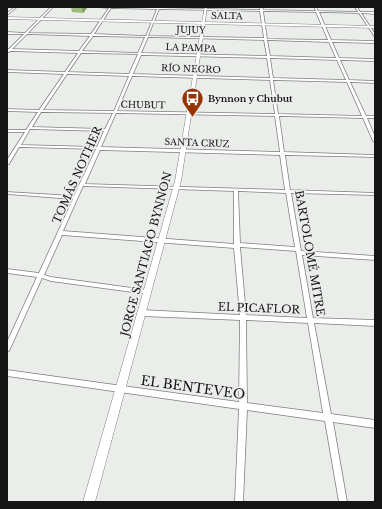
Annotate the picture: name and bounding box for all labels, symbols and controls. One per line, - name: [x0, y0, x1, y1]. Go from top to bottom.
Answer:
- street label: SALTA: [211, 10, 244, 21]
- street label: JUJUY: [175, 24, 206, 35]
- street label: LA PAMPA: [165, 41, 218, 54]
- street label: RÍO NEGRO: [161, 62, 221, 75]
- bus stop icon: Bynnon y Chubut: [179, 86, 205, 119]
- place label: Bynnon y Chubut: [208, 93, 293, 104]
- street label: CHUBUT: [120, 99, 166, 110]
- street label: TOMÁS NOTHER: [49, 124, 105, 226]
- street label: SANTA CRUZ: [164, 136, 230, 149]
- street label: JORGE SANTIAGO BYNNON: [117, 170, 175, 340]
- street label: BARTOLOMÉ MITRE: [292, 189, 328, 317]
- street label: EL PICAFLOR: [218, 300, 301, 316]
- street label: EL BENTEVEO: [140, 372, 246, 403]

